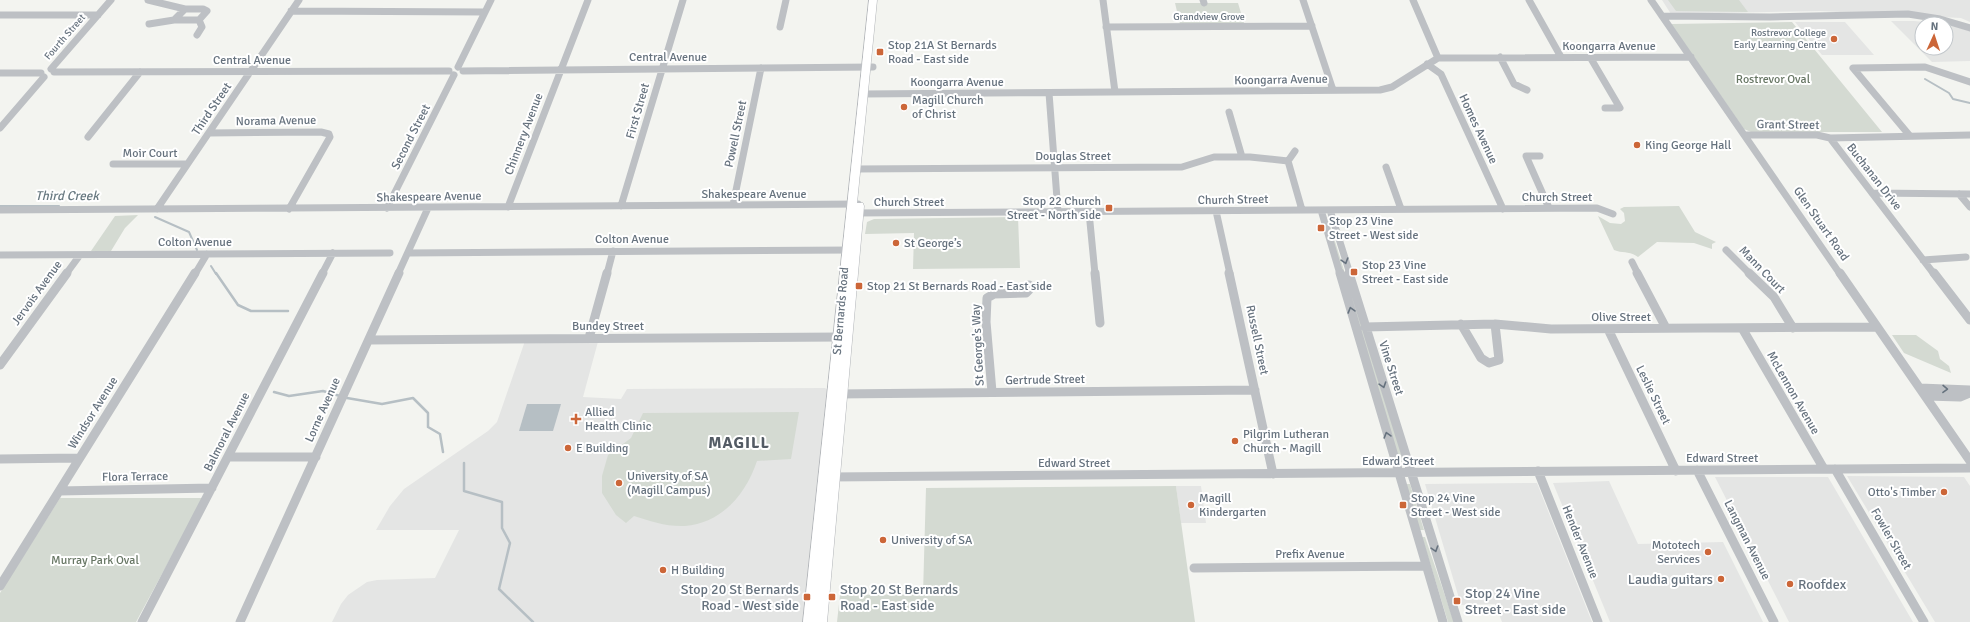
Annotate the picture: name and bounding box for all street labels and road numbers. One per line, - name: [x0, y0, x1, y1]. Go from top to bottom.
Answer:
- street label: Fourth Street: [42, 11, 88, 62]
- street label: Grandview Grove: [1173, 11, 1245, 23]
- street label: Koongarra Avenue: [1562, 39, 1656, 54]
- street label: Central Avenue: [629, 50, 707, 65]
- street label: Central Avenue: [213, 53, 291, 68]
- street label: Koongarra Avenue: [1234, 72, 1328, 88]
- street label: Koongarra Avenue: [910, 75, 1004, 90]
- street label: Third Street: [189, 80, 235, 138]
- street label: First Street: [623, 81, 653, 141]
- street label: Chinnery Avenue: [501, 91, 547, 177]
- street label: Homes Avenue: [1455, 92, 1501, 166]
- street label: Powell Street: [722, 99, 750, 169]
- street label: Second Street: [388, 102, 434, 172]
- street label: Norama Avenue: [236, 113, 316, 129]
- street label: Grant Street: [1756, 117, 1820, 133]
- street label: Buchanan Drive: [1843, 141, 1905, 213]
- street label: Moir Court: [122, 146, 178, 161]
- street label: Douglas Street: [1035, 149, 1111, 164]
- street label: Glen Stuart Road: [1790, 184, 1852, 264]
- street label: Shakespeare Avenue: [701, 187, 807, 202]
- street label: Shakespeare Avenue: [376, 189, 482, 205]
- street label: Church Street: [1522, 190, 1592, 205]
- street label: Church Street: [1198, 192, 1268, 208]
- street label: Church Street: [874, 195, 944, 210]
- street label: Colton Avenue: [595, 232, 669, 247]
- street label: Colton Avenue: [158, 235, 232, 250]
- street label: Mann Court: [1736, 243, 1788, 297]
- street label: Jervois Avenue: [8, 258, 66, 328]
- street label: St Bernards Road: [830, 266, 852, 356]
- street label: St George's Way: [968, 303, 988, 386]
- street label: Russell Street: [1242, 304, 1272, 376]
- street label: Olive Street: [1591, 310, 1651, 325]
- street label: Bundey Street: [572, 319, 644, 334]
- street label: Vine Street: [1375, 339, 1407, 397]
- street label: McLennon Avenue: [1763, 349, 1823, 437]
- street label: Leslie Street: [1632, 363, 1674, 427]
- street label: Gertrude Street: [1005, 372, 1085, 388]
- street label: Windsor Avenue: [65, 374, 121, 452]
- street label: Lorne Avenue: [302, 375, 344, 445]
- street label: Balmoral Avenue: [201, 390, 253, 474]
- street label: Edward Street: [1686, 451, 1758, 466]
- street label: Edward Street: [1362, 454, 1434, 469]
- street label: Edward Street: [1038, 456, 1110, 471]
- street label: Flora Terrace: [102, 469, 168, 485]
- street label: Langman Avenue: [1720, 498, 1774, 582]
- street label: Hender Avenue: [1559, 503, 1601, 581]
- street label: Fowler Street: [1867, 506, 1915, 572]
- street label: Prefix Avenue: [1275, 547, 1345, 562]

